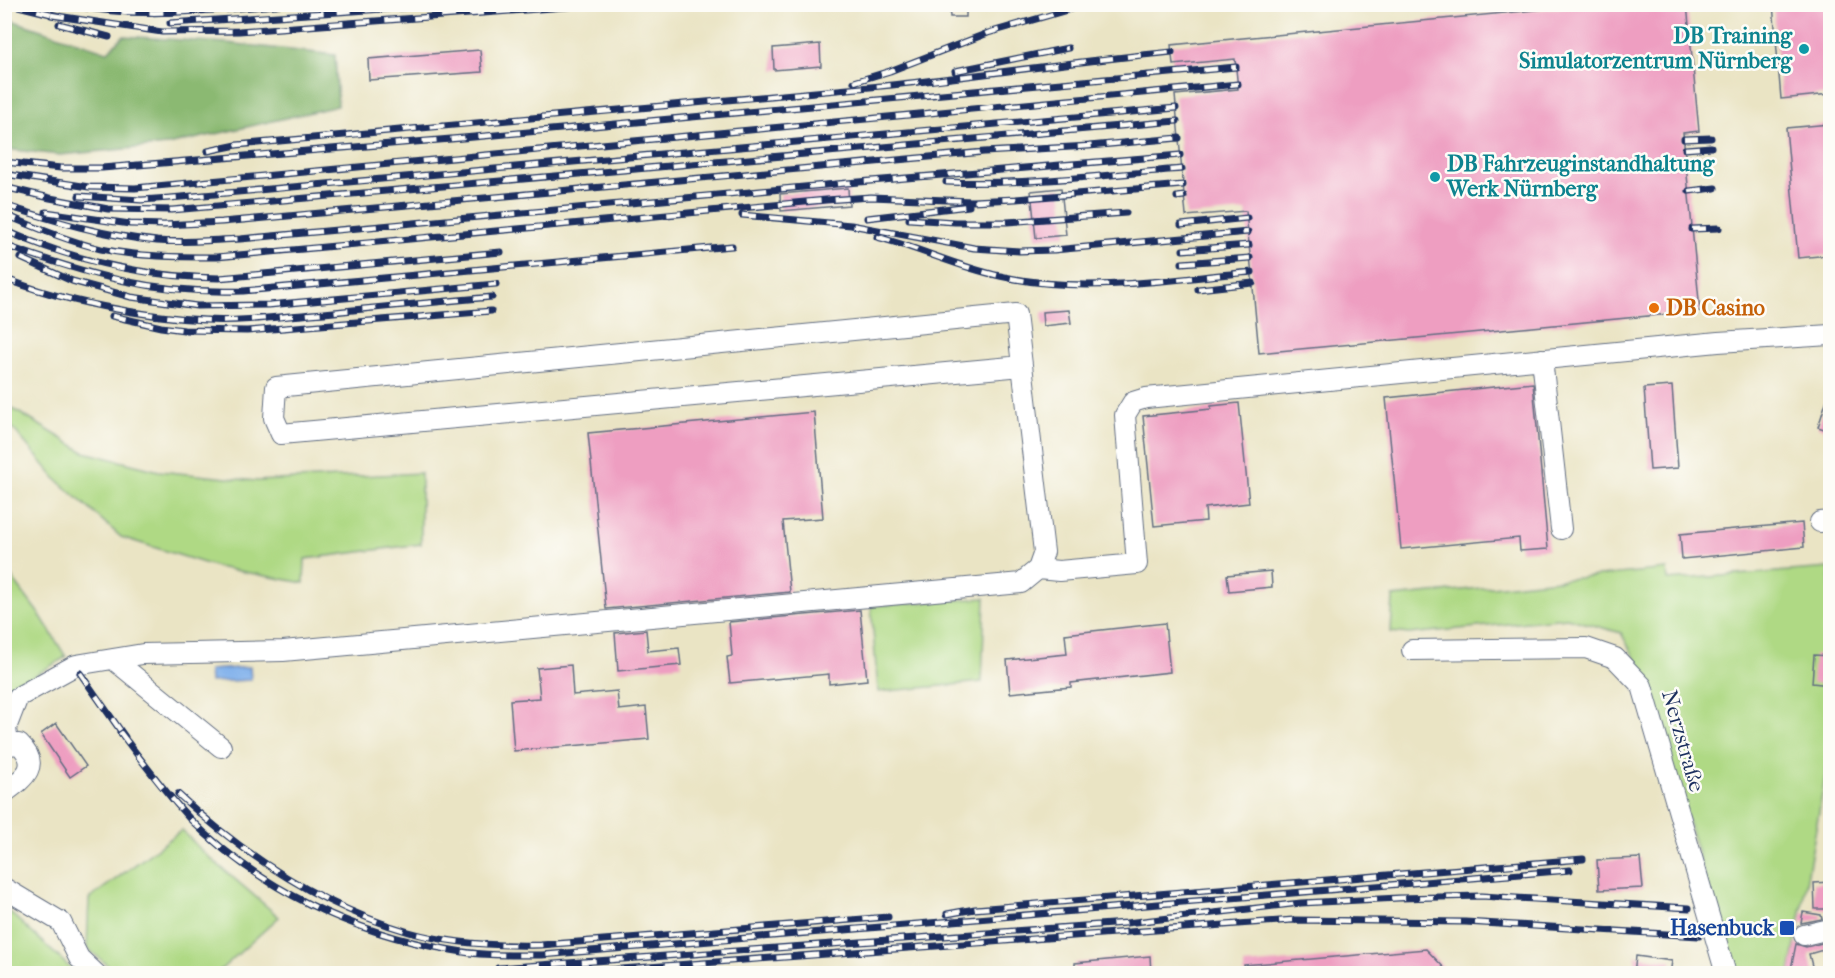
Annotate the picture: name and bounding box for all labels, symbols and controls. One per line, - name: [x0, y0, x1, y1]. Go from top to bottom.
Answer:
- place label: DB Training Simulatorzentrum Nürnberg: [1519, 23, 1793, 74]
- marker: DB Training Simulatorzentrum Nürnberg: [1797, 42, 1811, 56]
- place label: DB Fahrzeuginstandhaltung Werk Nürnberg: [1446, 151, 1716, 202]
- marker: DB Fahrzeuginstandhaltung Werk Nürnberg: [1428, 170, 1442, 184]
- place label: DB Casino: [1666, 295, 1765, 321]
- marker: DB Casino: [1647, 301, 1661, 315]
- street label: Nerzstraße: [1656, 687, 1710, 795]
- place label: Hasenbuck: [1670, 915, 1775, 941]
- marker: Hasenbuck: [1778, 919, 1796, 937]

